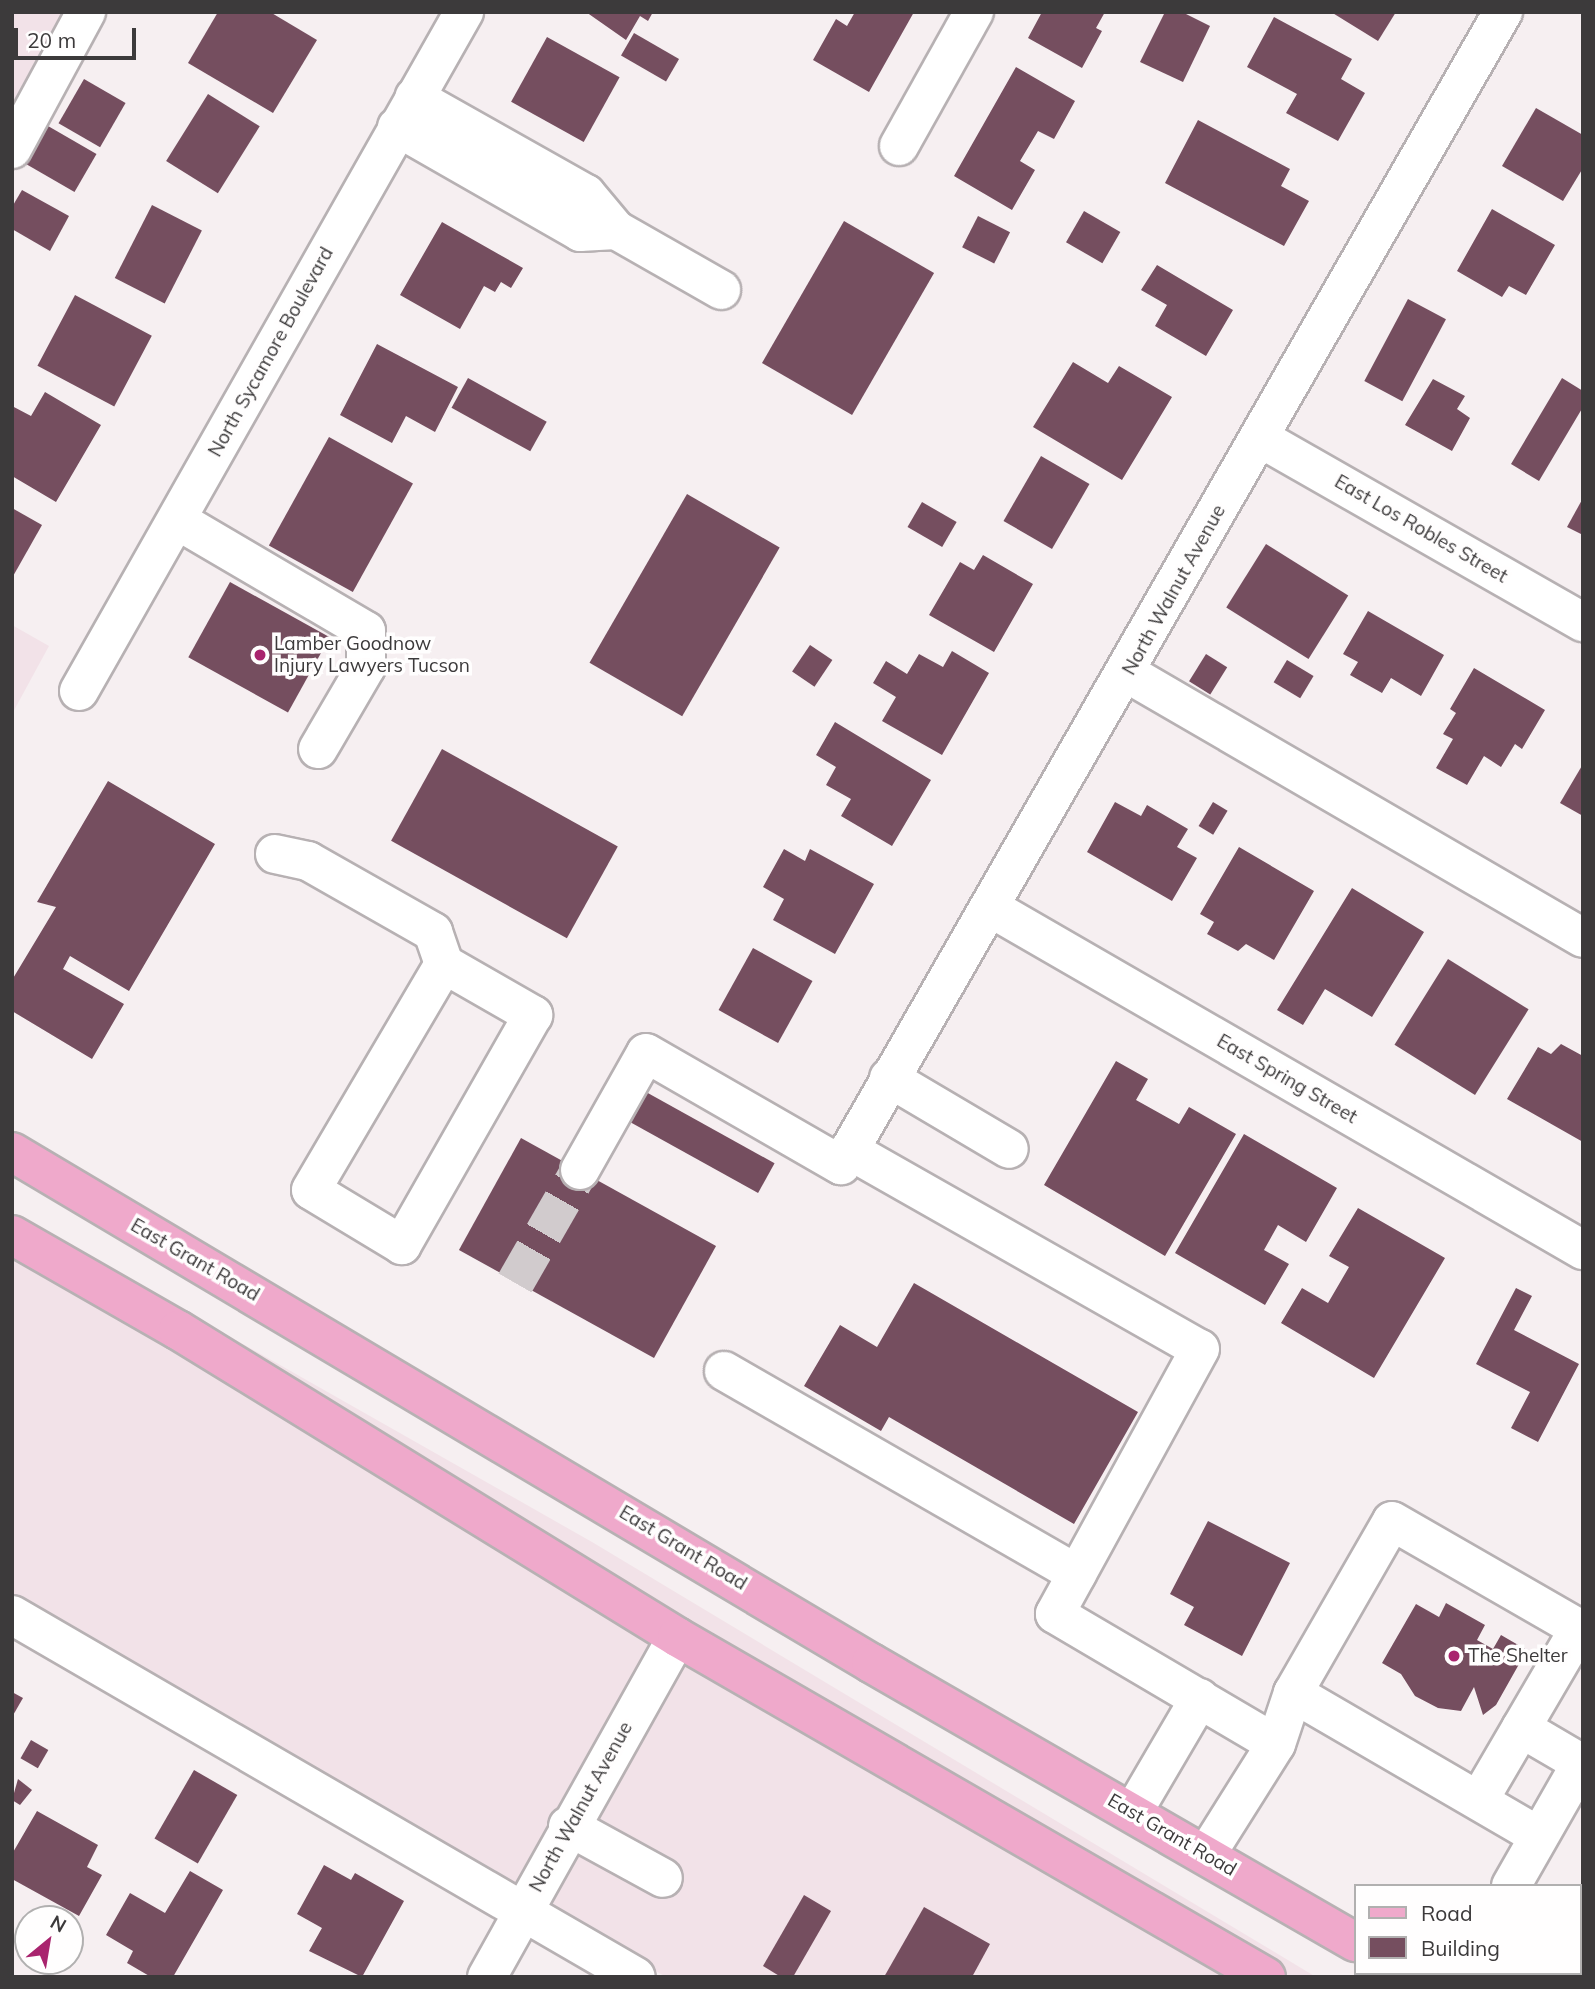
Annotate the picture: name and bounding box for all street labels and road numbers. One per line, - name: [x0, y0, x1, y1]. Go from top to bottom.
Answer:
- street label: North Sycamore Boulevard: [204, 243, 338, 461]
- street label: East Los Robles Street: [1331, 470, 1511, 588]
- street label: North Walnut Avenue: [1118, 501, 1230, 679]
- street label: East Spring Street: [1213, 1030, 1361, 1128]
- street label: East Grant Road: [127, 1214, 263, 1306]
- street label: East Grant Road: [615, 1501, 751, 1595]
- street label: North Walnut Avenue: [525, 1718, 637, 1896]
- street label: East Grant Road: [1104, 1789, 1240, 1881]

